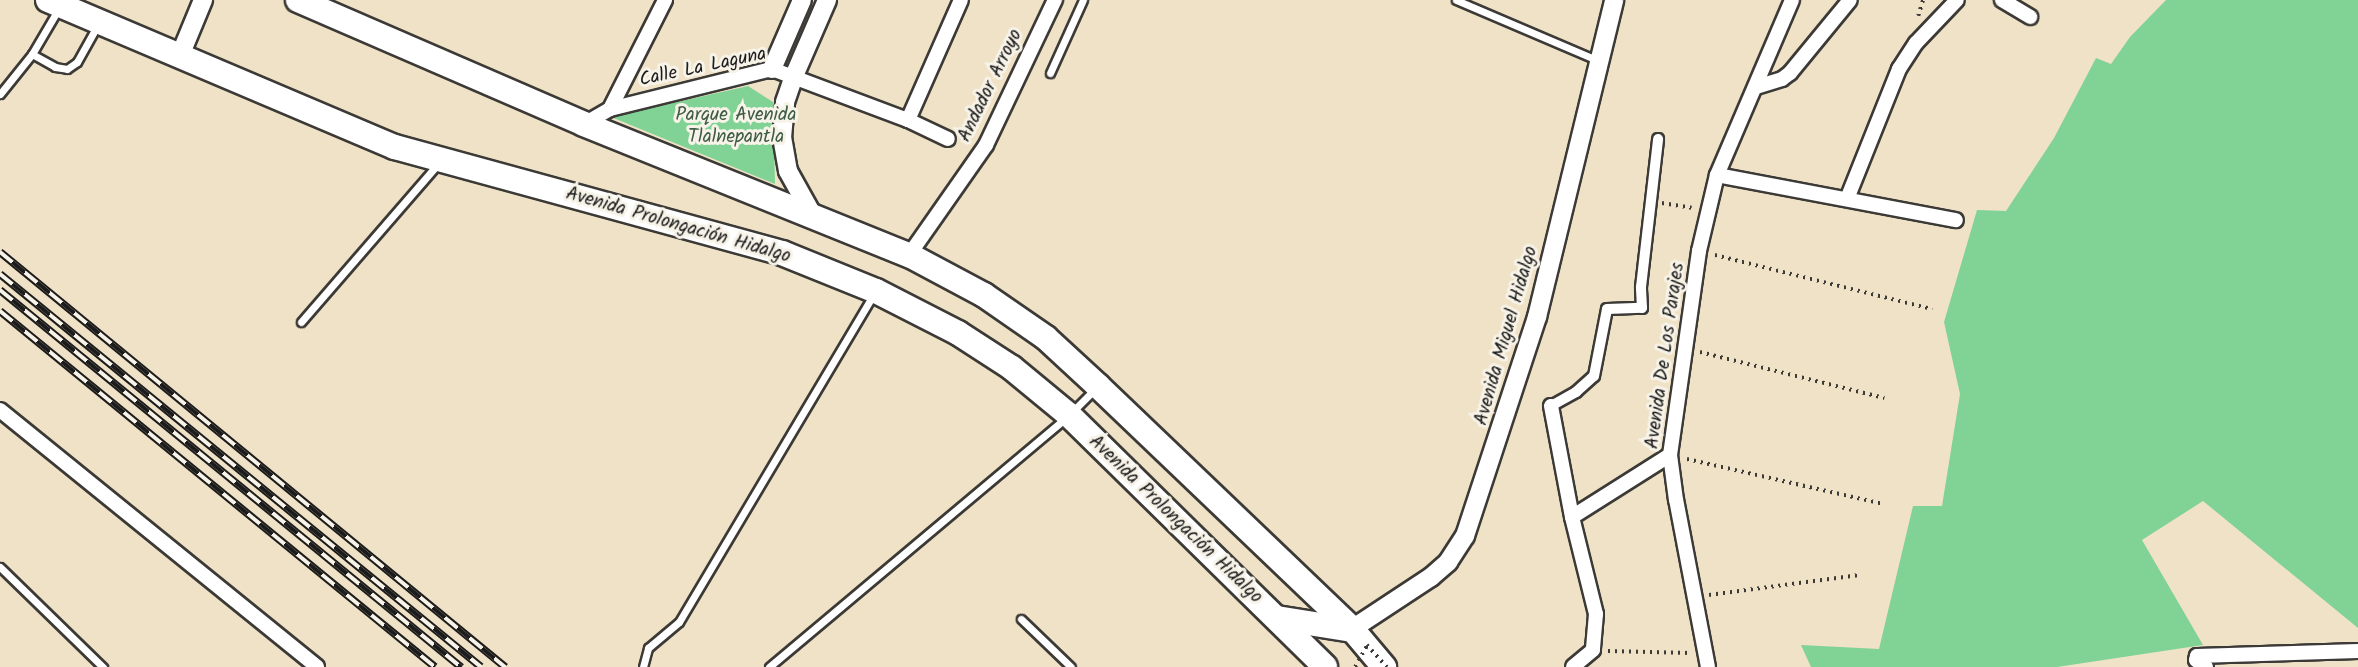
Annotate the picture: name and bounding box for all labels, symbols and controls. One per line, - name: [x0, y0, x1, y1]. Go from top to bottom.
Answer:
- street label: Andador Arroyo: [954, 26, 1028, 146]
- street label: Calle La Laguna: [637, 43, 769, 93]
- park label: Parque Avenida Tlalnepantla: [676, 105, 796, 149]
- street label: Avenida Prolongación Hidalgo: [563, 183, 793, 269]
- street label: Avenida Miguel Hidalgo: [1471, 244, 1543, 428]
- street label: Avenida De Los Parajes: [1642, 261, 1690, 451]
- street label: Avenida Prolongación Hidalgo: [1083, 431, 1267, 609]

